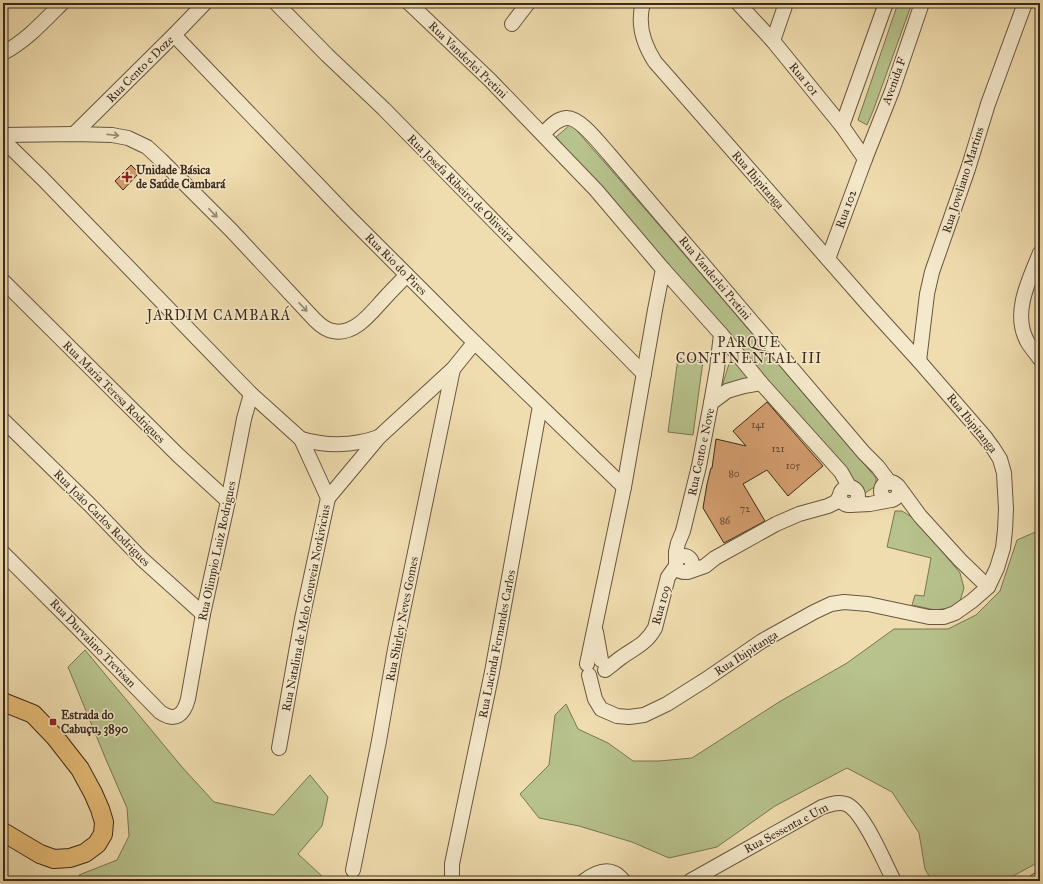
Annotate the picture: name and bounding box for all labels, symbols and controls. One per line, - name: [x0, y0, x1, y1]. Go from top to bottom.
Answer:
- street label: Rua Vanderlei Pretini: [426, 19, 511, 102]
- street label: Rua Cento e Doze: [104, 33, 176, 105]
- street label: Avenida F: [879, 55, 909, 108]
- street label: Rua 101: [786, 60, 822, 99]
- street label: Rua Joveliano Martins: [939, 125, 988, 235]
- street label: Rua Josefa Ribeiro de Oliveira: [404, 131, 518, 246]
- one-way arrow: [106, 132, 119, 139]
- street label: Rua Ibipitanga: [728, 148, 788, 213]
- place label: Unidade Básica de Saúde Cambará: [136, 163, 226, 191]
- marker: Unidade Básica de Saúde Cambará: [121, 171, 133, 183]
- street label: Rua 102: [833, 188, 859, 230]
- one-way arrow: [209, 208, 218, 218]
- street label: Rua Rio do Pires: [362, 230, 430, 298]
- street label: Rua Vanderlei Pretini: [676, 233, 754, 323]
- one-way arrow: [298, 302, 307, 312]
- district label: JARDIM CAMBARÁ: [145, 305, 291, 325]
- district label: PARQUE CONTINENTAL III: [676, 334, 822, 367]
- street label: Rua Maria Teresa Rodrigues: [59, 338, 168, 447]
- street label: Rua Ibipitanga: [943, 390, 1001, 457]
- street label: Rua Cento e Nove: [685, 407, 717, 497]
- house number: 141: [751, 419, 765, 431]
- house number: 121: [772, 443, 784, 455]
- house number: 105: [786, 460, 801, 472]
- street label: Rua João Carlos Rodrigues: [50, 467, 153, 570]
- house number: 80: [728, 468, 740, 480]
- street label: Rua Olimpio Luiz Rodrigues: [195, 480, 240, 622]
- street label: Rua Natalina de Melo Gouveia Norkivicius: [279, 503, 333, 713]
- house number: 72: [740, 503, 750, 515]
- house number: 86: [720, 515, 731, 527]
- street label: Rua Shirley Neves Gomes: [383, 555, 421, 683]
- street label: Rua Lucinda Fernandes Carlos: [476, 569, 518, 719]
- street label: Rua 109: [649, 584, 673, 626]
- street label: Rua Durvalino Trevisan: [47, 596, 139, 691]
- street label: Rua Ibipitanga: [712, 627, 781, 679]
- place label: Estrada do Cabuçu, 3890: [61, 708, 128, 737]
- marker: Estrada do Cabuçu, 3890: [48, 717, 58, 727]
- street label: Rua Sessenta e Um: [742, 800, 830, 856]

